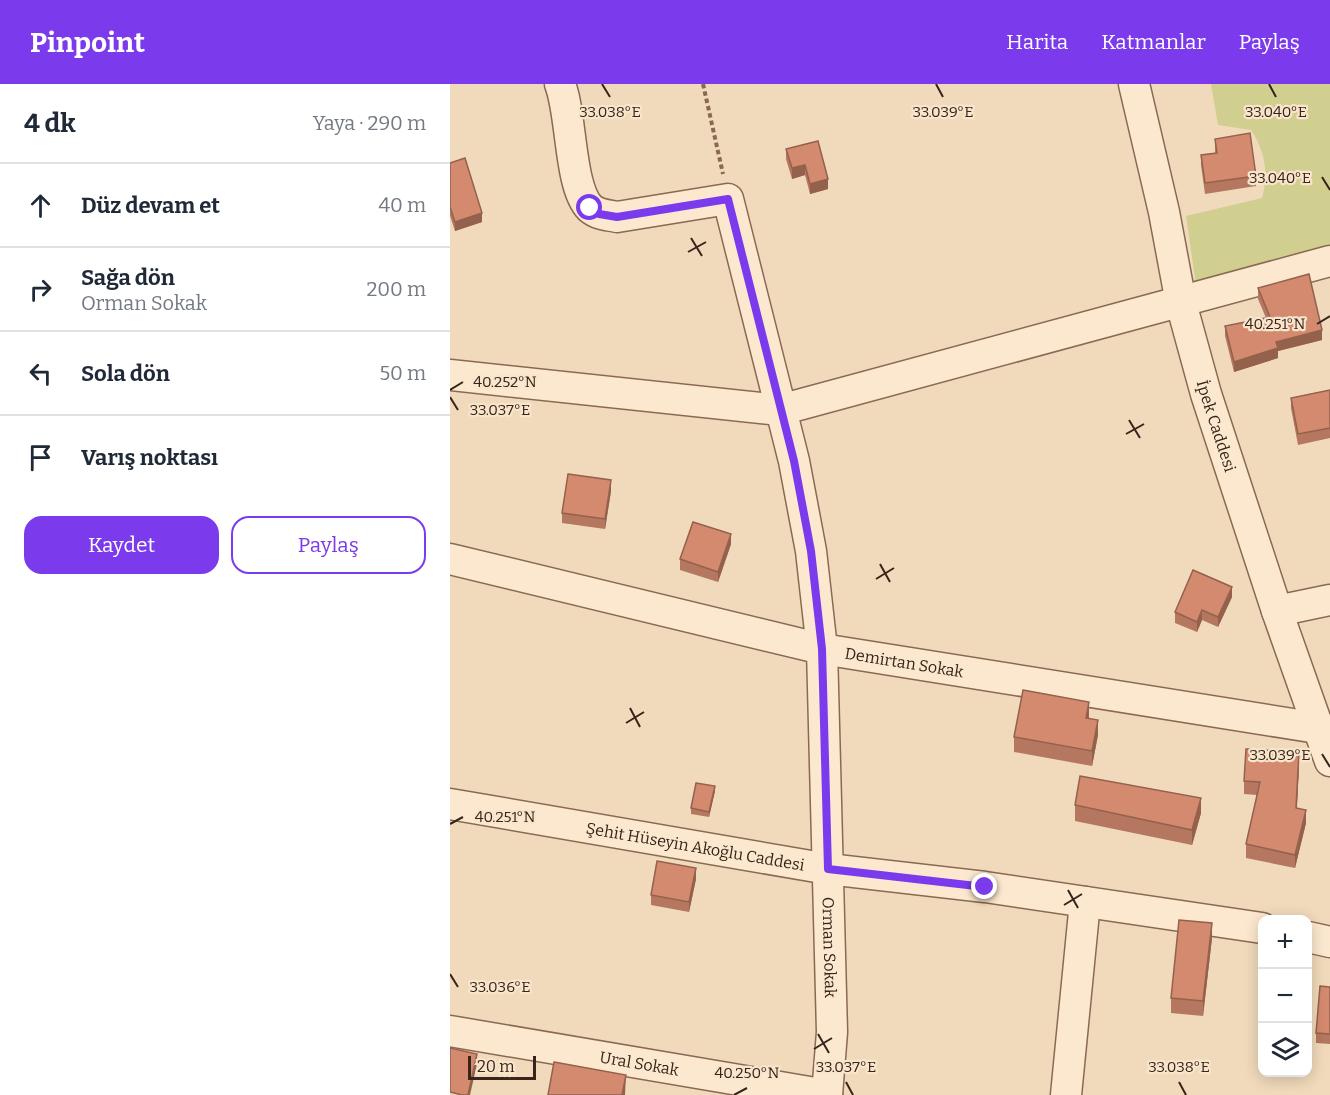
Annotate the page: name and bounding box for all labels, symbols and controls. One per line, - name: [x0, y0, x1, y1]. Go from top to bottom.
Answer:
- text: Pinpoint: [30, 26, 145, 59]
- text: Harita: [1006, 29, 1068, 55]
- text: Katmanlar: [1101, 29, 1206, 55]
- text: Paylaş: [1239, 29, 1300, 55]
- text: 33.038°E: [579, 103, 641, 121]
- text: 33.039°E: [912, 103, 974, 121]
- text: 33.040°E: [1245, 103, 1307, 121]
- text: 4 dk: [24, 108, 76, 139]
- text: Yaya · 290 m: [313, 111, 426, 135]
- text: 33.040°E: [1249, 169, 1311, 187]
- icon: ahead: [24, 189, 57, 222]
- text: Düz devam et: [81, 192, 220, 219]
- text: 40 m: [378, 193, 426, 217]
- route start: [576, 194, 602, 220]
- text: Sağa dön: [81, 264, 175, 291]
- icon: right: [24, 273, 57, 306]
- text: 200 m: [366, 277, 426, 301]
- text: Orman Sokak: [81, 291, 207, 315]
- text: 40.251°N: [1245, 315, 1305, 333]
- icon: left: [24, 357, 57, 390]
- text: Sola dön: [81, 360, 170, 387]
- text: 50 m: [379, 361, 426, 385]
- text: 40.252°N: [473, 373, 537, 391]
- street label: İpek Caddesi: [1193, 378, 1240, 474]
- text: 33.037°E: [470, 401, 530, 419]
- icon: arrive: [24, 441, 57, 474]
- text: Varış noktası: [81, 444, 218, 471]
- button: Kaydet: [24, 516, 219, 574]
- button: Paylaş: [231, 516, 426, 574]
- street label: Demirtan Sokak: [843, 644, 965, 681]
- text: 33.039°E: [1249, 746, 1311, 764]
- text: 40.251°N: [475, 808, 535, 826]
- street label: Şehit Hüseyin Akoğlu Caddesi: [585, 819, 806, 875]
- route end: [971, 873, 997, 899]
- street label: Orman Sokak: [818, 897, 840, 998]
- map controls: [1258, 915, 1312, 1077]
- button: +: [1258, 915, 1312, 969]
- button: −: [1258, 969, 1312, 1023]
- text: 33.036°E: [470, 978, 530, 996]
- button: layers: [1258, 1023, 1312, 1077]
- street label: Ural Sokak: [598, 1048, 680, 1080]
- scale bar: [468, 1053, 536, 1080]
- text: 20 m: [477, 1057, 514, 1076]
- text: 33.037°E: [816, 1058, 876, 1076]
- text: 33.038°E: [1148, 1058, 1210, 1076]
- text: 40.250°N: [715, 1064, 780, 1082]

